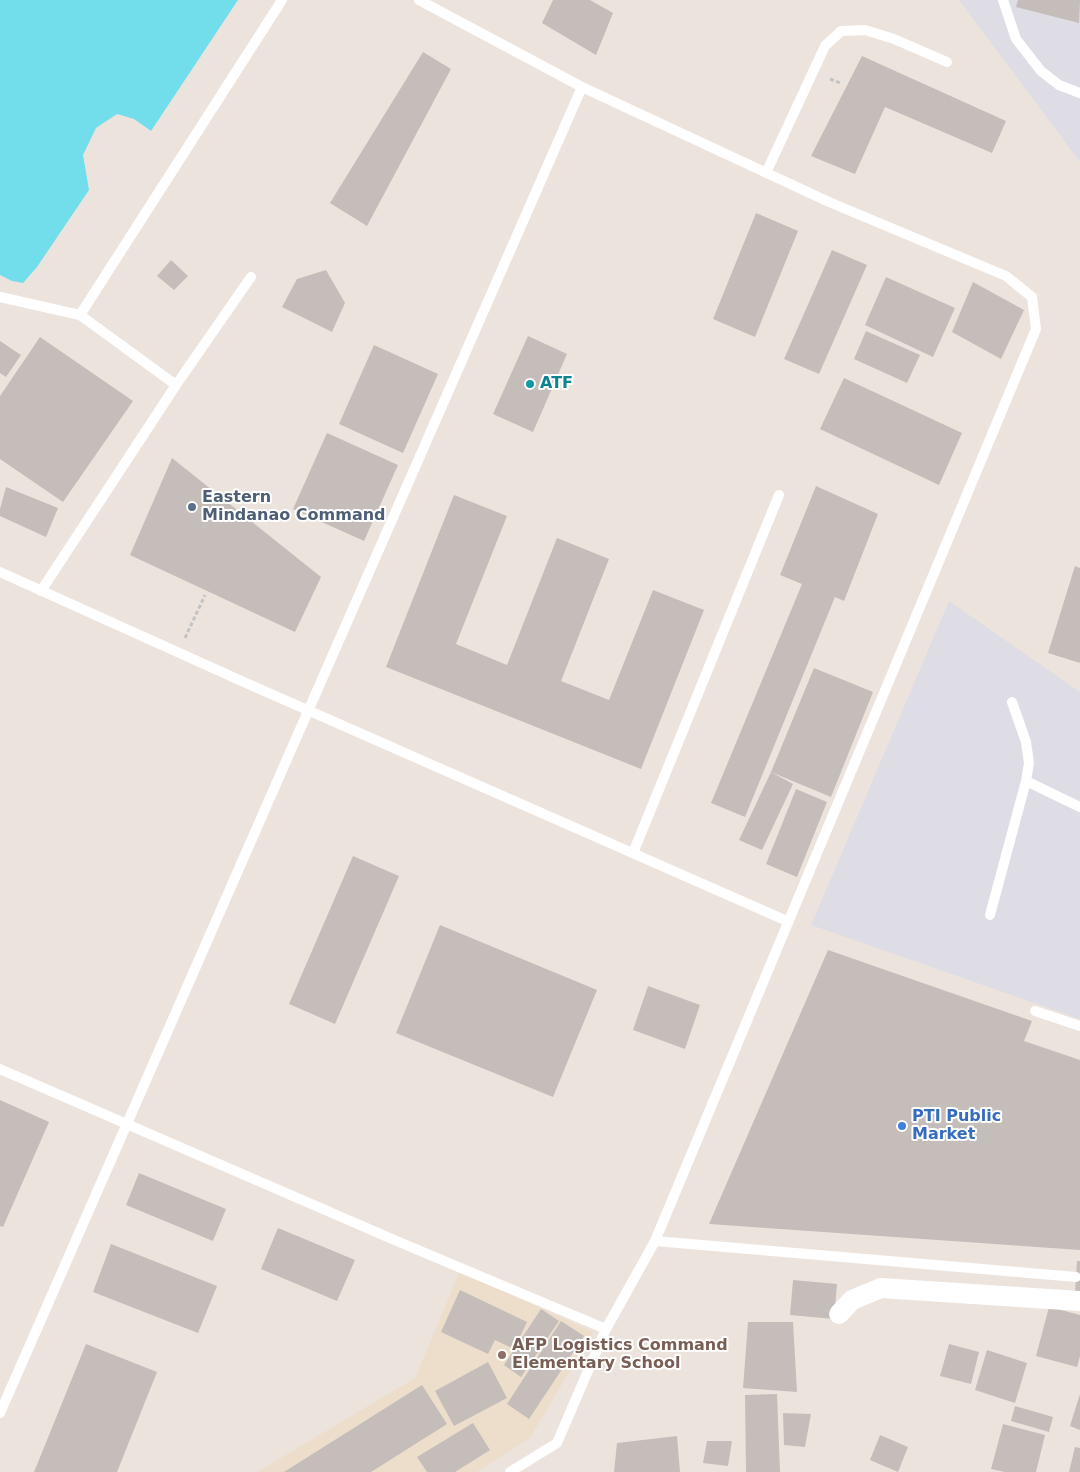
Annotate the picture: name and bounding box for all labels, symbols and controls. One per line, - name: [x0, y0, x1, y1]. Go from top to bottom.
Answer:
- place label: ATF: [540, 374, 573, 394]
- marker: ATF: [524, 378, 536, 390]
- place label: Eastern Mindanao Command: [202, 488, 386, 526]
- marker: Eastern Mindanao Command: [186, 501, 198, 513]
- place label: PTI Public Market: [912, 1107, 1001, 1145]
- marker: PTI Public Market: [896, 1120, 908, 1132]
- place label: AFP Logistics Command Elementary School: [512, 1336, 728, 1374]
- marker: AFP Logistics Command Elementary School: [496, 1349, 508, 1361]

